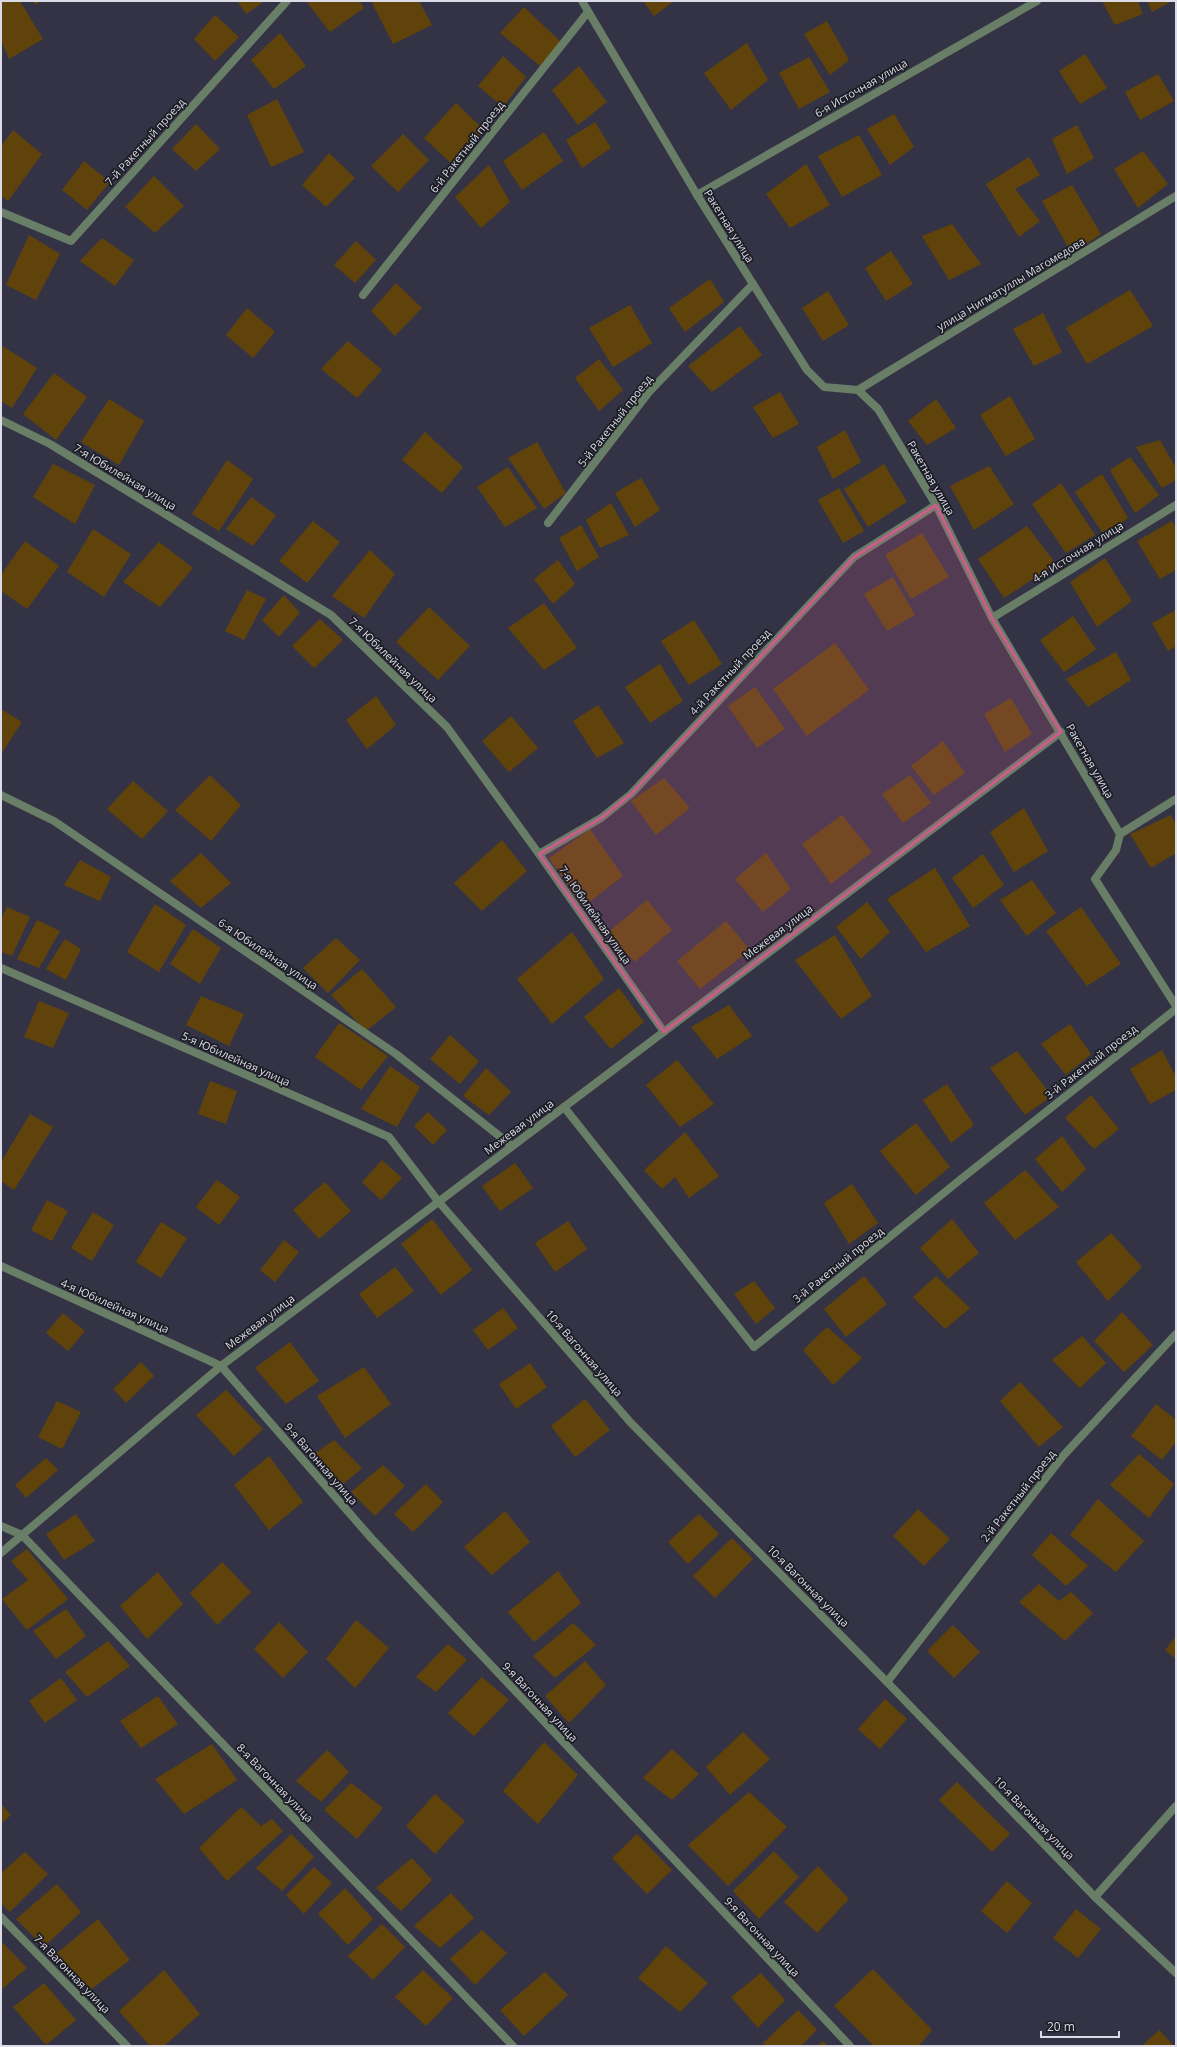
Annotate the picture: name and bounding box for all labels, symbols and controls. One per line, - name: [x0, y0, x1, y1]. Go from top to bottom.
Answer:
- street label: 6-я Источная улица: [812, 55, 910, 120]
- street label: 7-й Ракетный проезд: [101, 94, 188, 189]
- street label: 6-й Ракетный проезд: [426, 97, 508, 196]
- street label: Ракетная улица: [701, 186, 758, 265]
- street label: улица Нигматуллы Магомедова: [934, 233, 1088, 334]
- street label: 5-й Ракетный проезд: [574, 371, 656, 470]
- street label: Ракетная улица: [904, 438, 959, 518]
- street label: 7-я Юбилейная улица: [71, 440, 179, 513]
- street label: 4-я Источная улица: [1029, 517, 1126, 586]
- street label: 7-я Юбилейная улица: [346, 614, 441, 706]
- street label: 4-й Ракетный проезд: [686, 625, 774, 718]
- street label: Ракетная улица: [1063, 721, 1118, 801]
- street label: 7-я Юбилейная улица: [556, 862, 635, 967]
- street label: Межевая улица: [740, 900, 816, 963]
- street label: 6-я Юбилейная улица: [216, 915, 321, 993]
- street label: 3-й Ракетный проезд: [1042, 1021, 1140, 1102]
- street label: 5-я Юбилейная улица: [180, 1028, 293, 1089]
- street label: Межевая улица: [481, 1095, 557, 1158]
- street label: 3-й Ракетный проезд: [789, 1223, 887, 1306]
- street label: 4-я Юбилейная улица: [59, 1275, 172, 1336]
- street label: Межевая улица: [222, 1290, 298, 1353]
- street label: 10-я Вагонная улица: [542, 1306, 626, 1399]
- street label: 9-я Вагонная улица: [282, 1419, 361, 1508]
- street label: 2-й Ракетный проезд: [977, 1446, 1059, 1545]
- street label: 10-я Вагонная улица: [764, 1541, 853, 1630]
- street label: 9-я Вагонная улица: [499, 1658, 581, 1745]
- street label: 8-я Вагонная улица: [234, 1740, 317, 1825]
- street label: 10-я Вагонная улица: [991, 1773, 1078, 1863]
- street label: 9-я Вагонная улица: [721, 1893, 803, 1980]
- street label: 7-я Вагонная улица: [31, 1931, 114, 2016]
- scale bar: [1041, 2013, 1119, 2039]
- text: 20 m: [1047, 2018, 1075, 2035]

